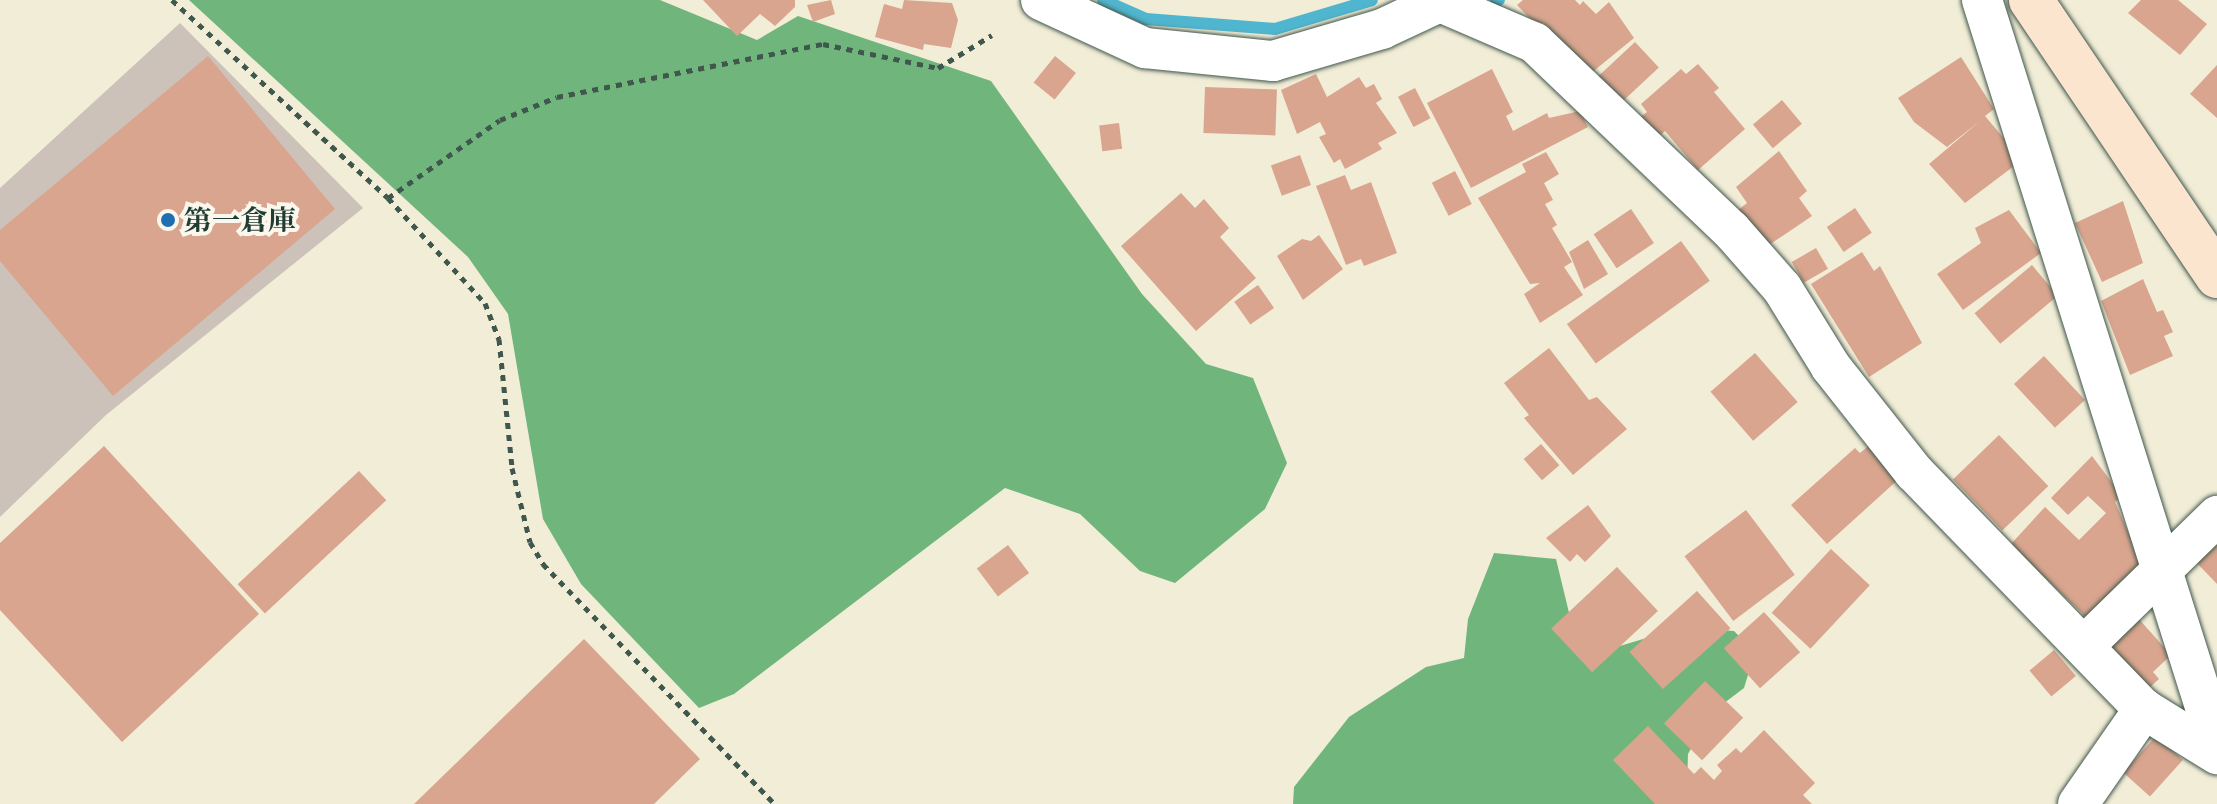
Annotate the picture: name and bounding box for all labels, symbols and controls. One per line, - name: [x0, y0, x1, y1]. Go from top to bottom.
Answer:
- place label: 第一倉庫: [184, 203, 296, 237]
- marker: 第一倉庫: [159, 211, 177, 229]

